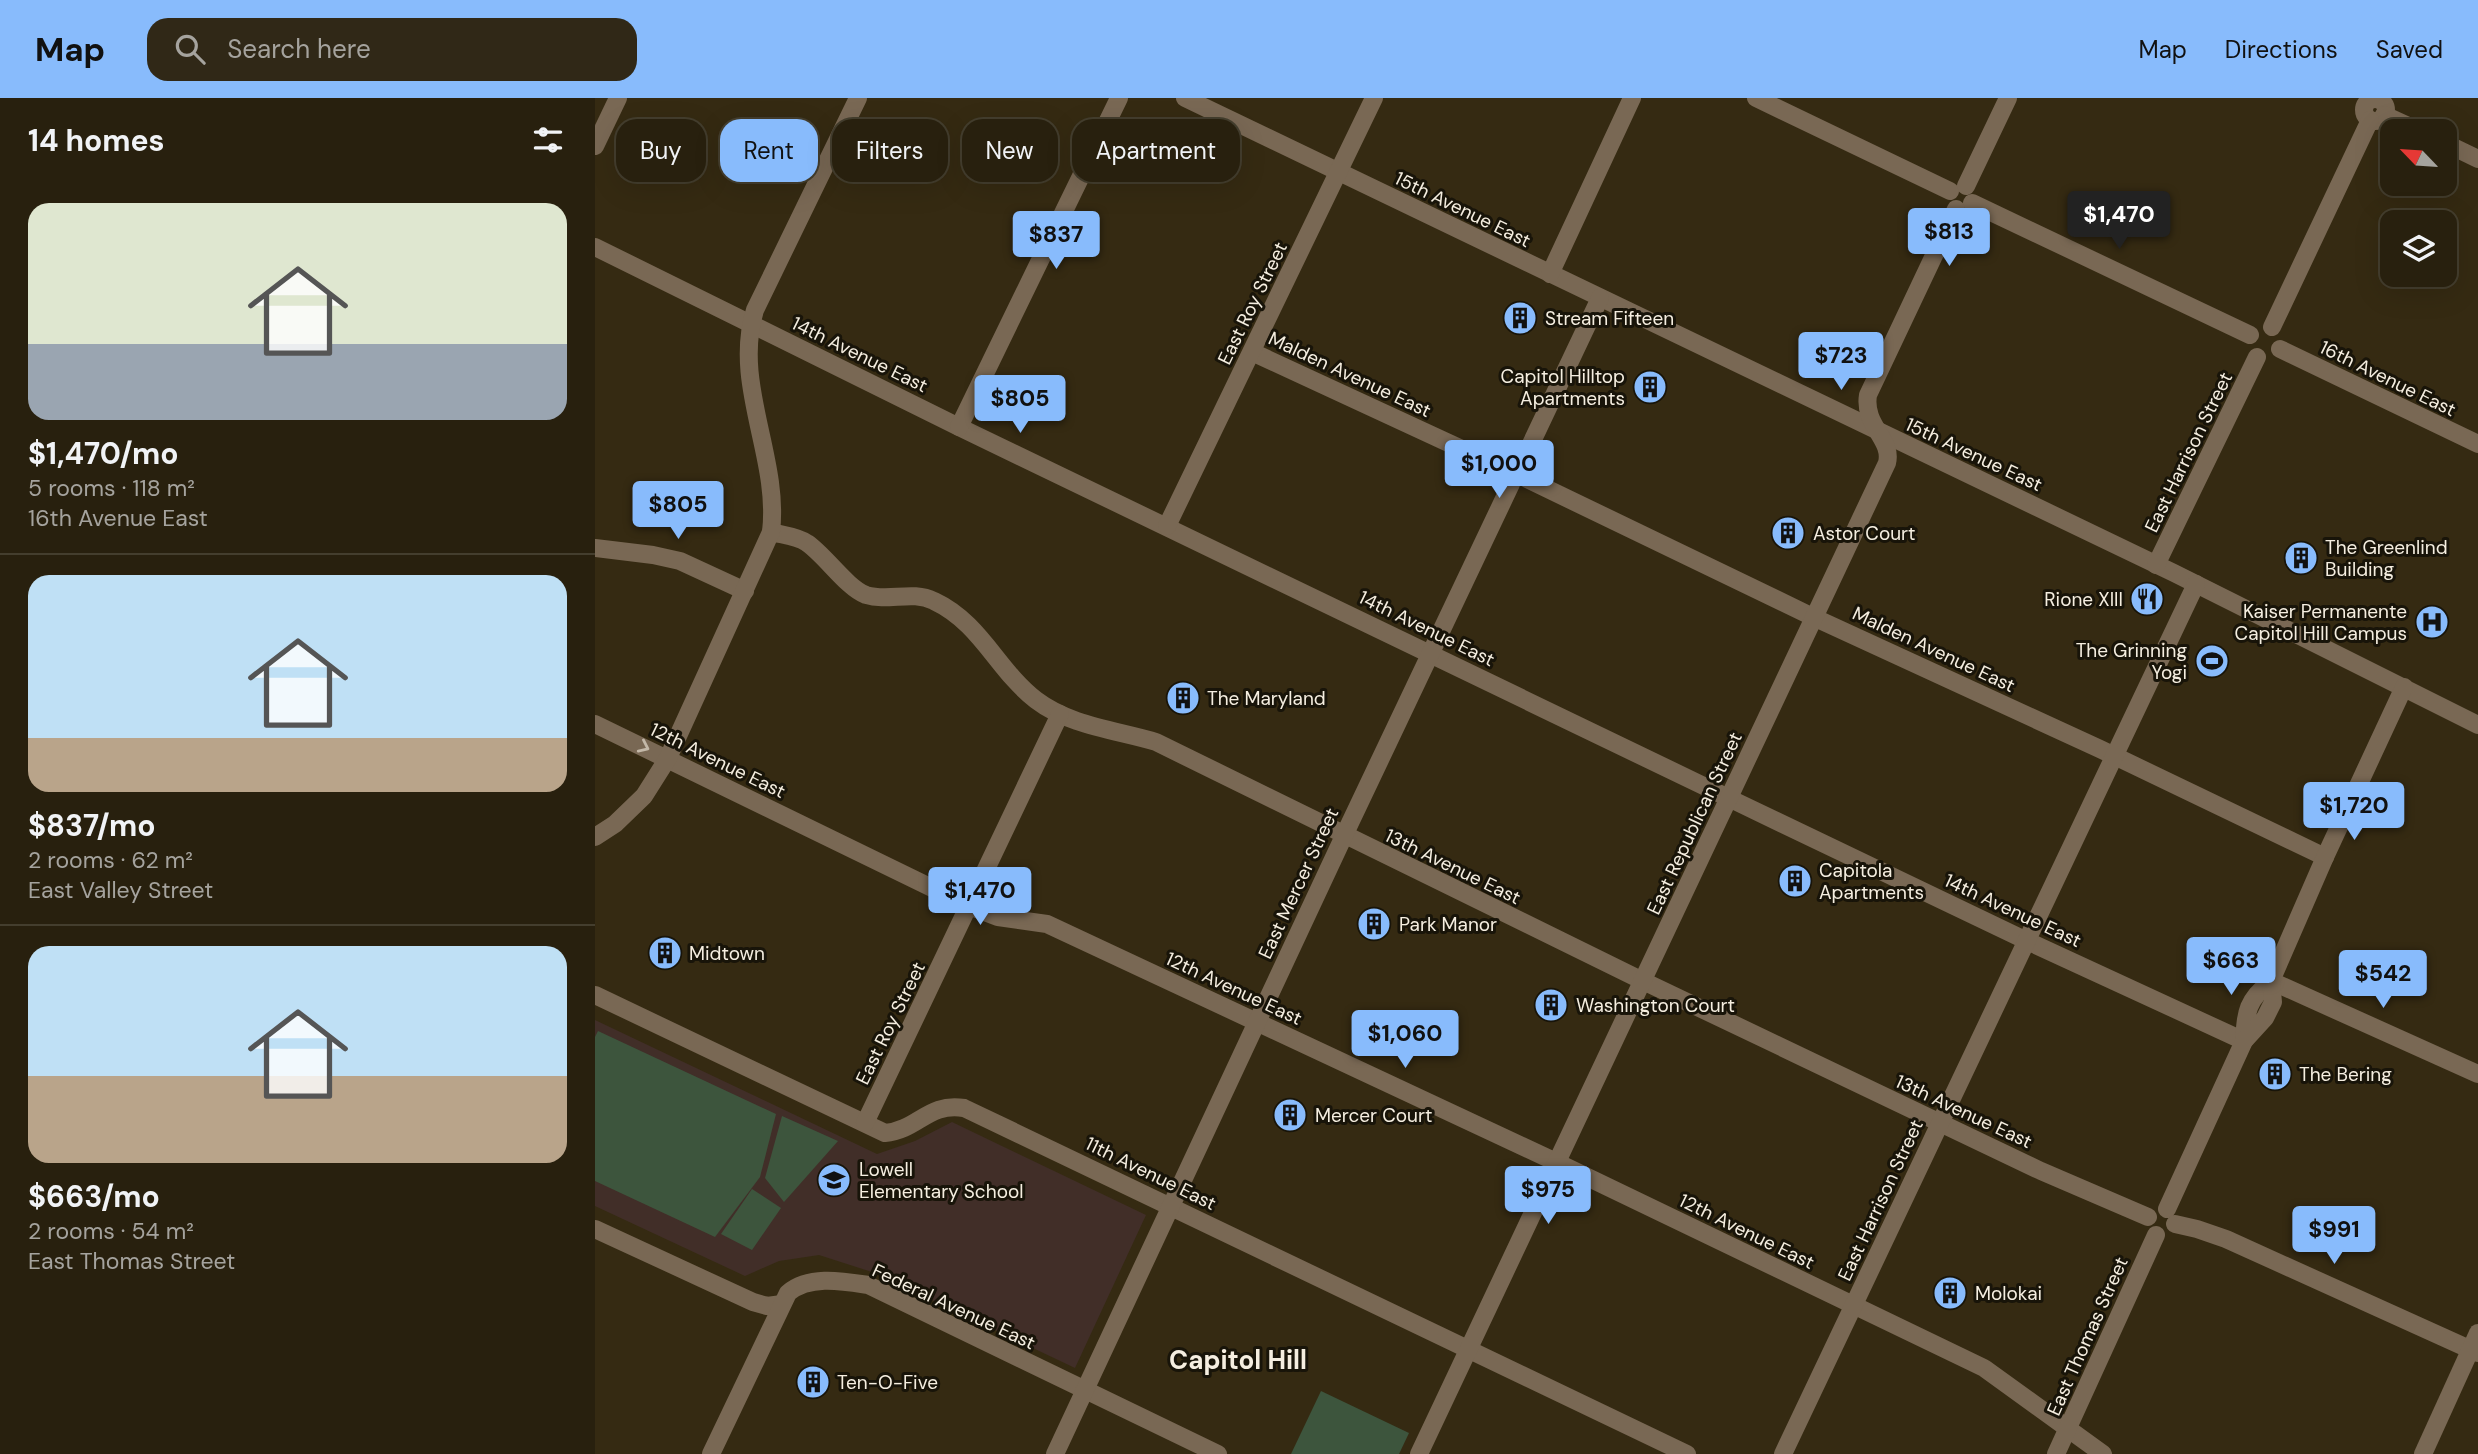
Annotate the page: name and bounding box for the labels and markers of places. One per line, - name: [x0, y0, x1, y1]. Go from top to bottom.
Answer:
- pin: $1,470: [2062, 192, 2176, 251]
- pin: $813: [1908, 208, 1990, 268]
- pin: $837: [1015, 212, 1097, 271]
- building icon: Stream Fifteen: [1501, 299, 1539, 337]
- place label: Stream Fifteen: [1545, 306, 1674, 331]
- pin: $723: [1800, 332, 1882, 392]
- place label: Capitol Hilltop Apartments: [1501, 364, 1625, 411]
- building icon: Capitol Hilltop Apartments: [1631, 368, 1669, 406]
- pin: $805: [979, 376, 1061, 435]
- pin: $1,000: [1442, 440, 1556, 500]
- pin: $805: [637, 482, 719, 541]
- building icon: Astor Court: [1769, 514, 1807, 552]
- place label: Astor Court: [1813, 521, 1916, 546]
- place label: The Greenlind Building: [2325, 535, 2448, 582]
- building icon: The Greenlind Building: [2282, 539, 2320, 577]
- restaurant icon: Rione XIII: [2128, 580, 2166, 618]
- place label: Rione XIII: [2044, 587, 2123, 612]
- place label: Kaiser Permanente Capitol Hill Campus: [2235, 599, 2407, 646]
- hospital icon: Kaiser Permanente Capitol Hill Campus: [2413, 603, 2451, 641]
- place label: The Grinning Yogi: [2076, 638, 2187, 685]
- sports icon: The Grinning Yogi: [2193, 642, 2231, 680]
- building icon: The Maryland: [1164, 679, 1202, 717]
- place label: The Maryland: [1207, 686, 1326, 711]
- pin: $1,720: [2297, 782, 2411, 842]
- place label: Capitola Apartments: [1819, 858, 1924, 905]
- building icon: Capitola Apartments: [1776, 862, 1814, 900]
- pin: $1,470: [923, 868, 1037, 927]
- building icon: Park Manor: [1355, 905, 1393, 943]
- place label: Park Manor: [1399, 912, 1497, 937]
- building icon: Midtown: [646, 934, 684, 972]
- pin: $663: [2190, 937, 2272, 997]
- place label: Midtown: [689, 941, 765, 966]
- pin: $542: [2342, 950, 2424, 1010]
- building icon: Washington Court: [1532, 986, 1570, 1024]
- place label: Washington Court: [1576, 993, 1735, 1018]
- pin: $1,060: [1348, 1010, 1462, 1070]
- building icon: The Bering: [2256, 1055, 2294, 1093]
- place label: The Bering: [2299, 1062, 2392, 1087]
- building icon: Mercer Court: [1271, 1096, 1309, 1134]
- place label: Mercer Court: [1315, 1103, 1432, 1128]
- place label: Lowell Elementary School: [859, 1157, 1023, 1204]
- school or university icon: Lowell Elementary School: [815, 1161, 853, 1199]
- pin: $975: [1507, 1166, 1589, 1226]
- pin: $991: [2293, 1206, 2375, 1266]
- building icon: Molokai: [1931, 1274, 1969, 1312]
- place label: Molokai: [1975, 1281, 2042, 1306]
- building icon: Ten-O-Five: [794, 1363, 832, 1401]
- place label: Ten-O-Five: [837, 1370, 938, 1395]

